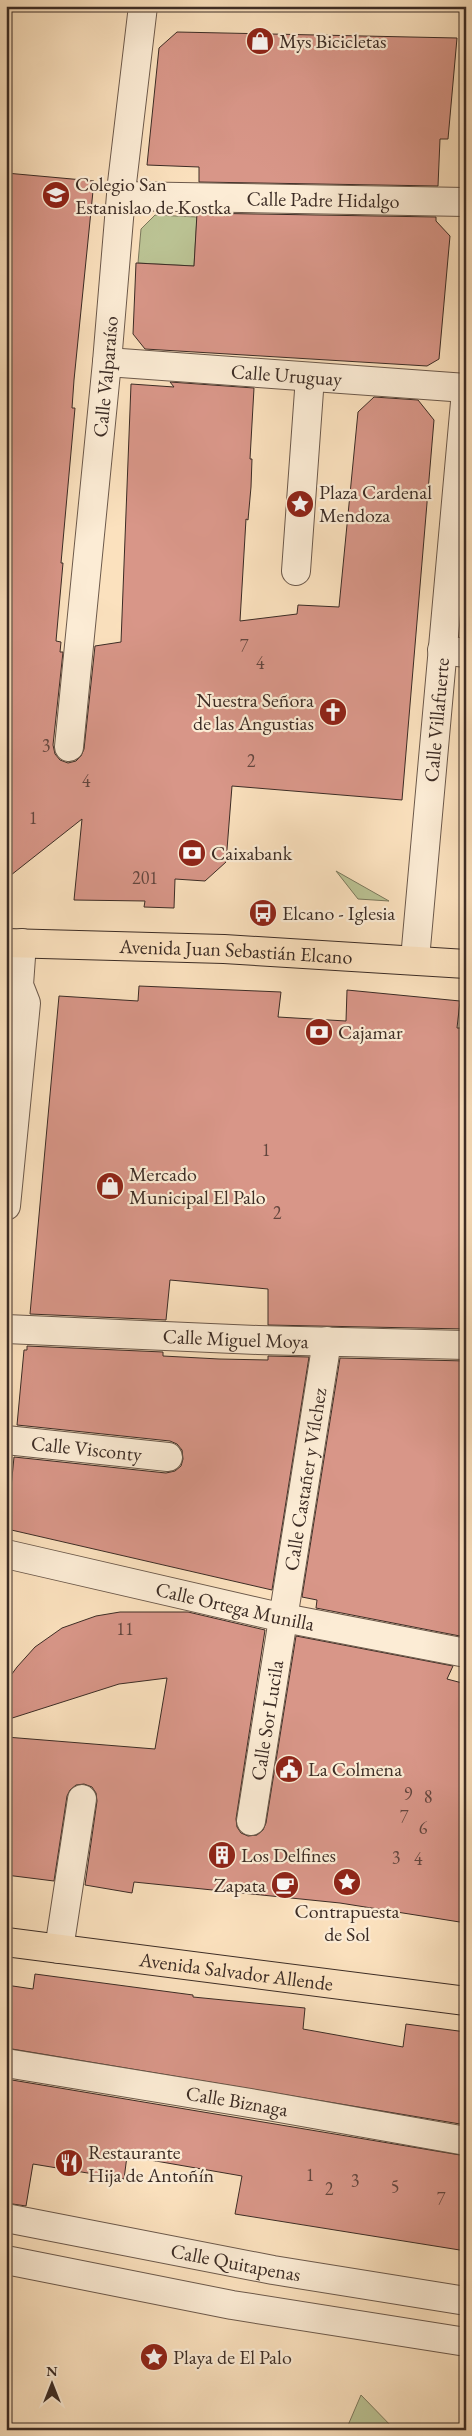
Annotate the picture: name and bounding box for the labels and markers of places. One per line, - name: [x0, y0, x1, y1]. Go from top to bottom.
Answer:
- shop icon: Mys Bicicletas: [245, 26, 275, 56]
- place label: Mys Bicicletas: [279, 28, 387, 54]
- place label: Colegio San Estanislao de Kostka: [75, 171, 231, 220]
- school or university icon: Colegio San Estanislao de Kostka: [41, 180, 71, 210]
- place label: Plaza Cardenal Mendoza: [319, 479, 432, 528]
- place icon: Plaza Cardenal Mendoza: [285, 489, 315, 519]
- place label: Nuestra Señora de las Angustias: [193, 687, 314, 736]
- church icon: Nuestra Señora de las Angustias: [318, 697, 348, 727]
- bank icon: Caixabank: [177, 838, 207, 868]
- place label: Caixabank: [211, 840, 293, 866]
- bus stop icon: Elcano - Iglesia: [248, 898, 278, 928]
- place label: Elcano - Iglesia: [282, 900, 395, 926]
- bank icon: Cajamar: [304, 1017, 334, 1047]
- place label: Cajamar: [338, 1019, 403, 1045]
- place label: Mercado Municipal El Palo: [129, 1161, 266, 1210]
- shop icon: Mercado Municipal El Palo: [95, 1171, 125, 1201]
- public building icon: La Colmena: [274, 1754, 304, 1784]
- place label: La Colmena: [308, 1756, 402, 1782]
- building icon: Los Delfines: [207, 1840, 237, 1870]
- place label: Los Delfines: [241, 1842, 336, 1868]
- place icon: Contrapuesta de Sol: [332, 1867, 362, 1897]
- cafe icon: Zapata: [270, 1870, 300, 1900]
- place label: Zapata: [214, 1872, 266, 1898]
- place label: Contrapuesta de Sol: [294, 1898, 400, 1947]
- place label: Restaurante Hija de Antoñín: [88, 2139, 215, 2188]
- restaurant icon: Restaurante Hija de Antoñín: [54, 2148, 84, 2178]
- place icon: Playa de El Palo: [139, 2342, 169, 2372]
- place label: Playa de El Palo: [173, 2344, 292, 2370]

